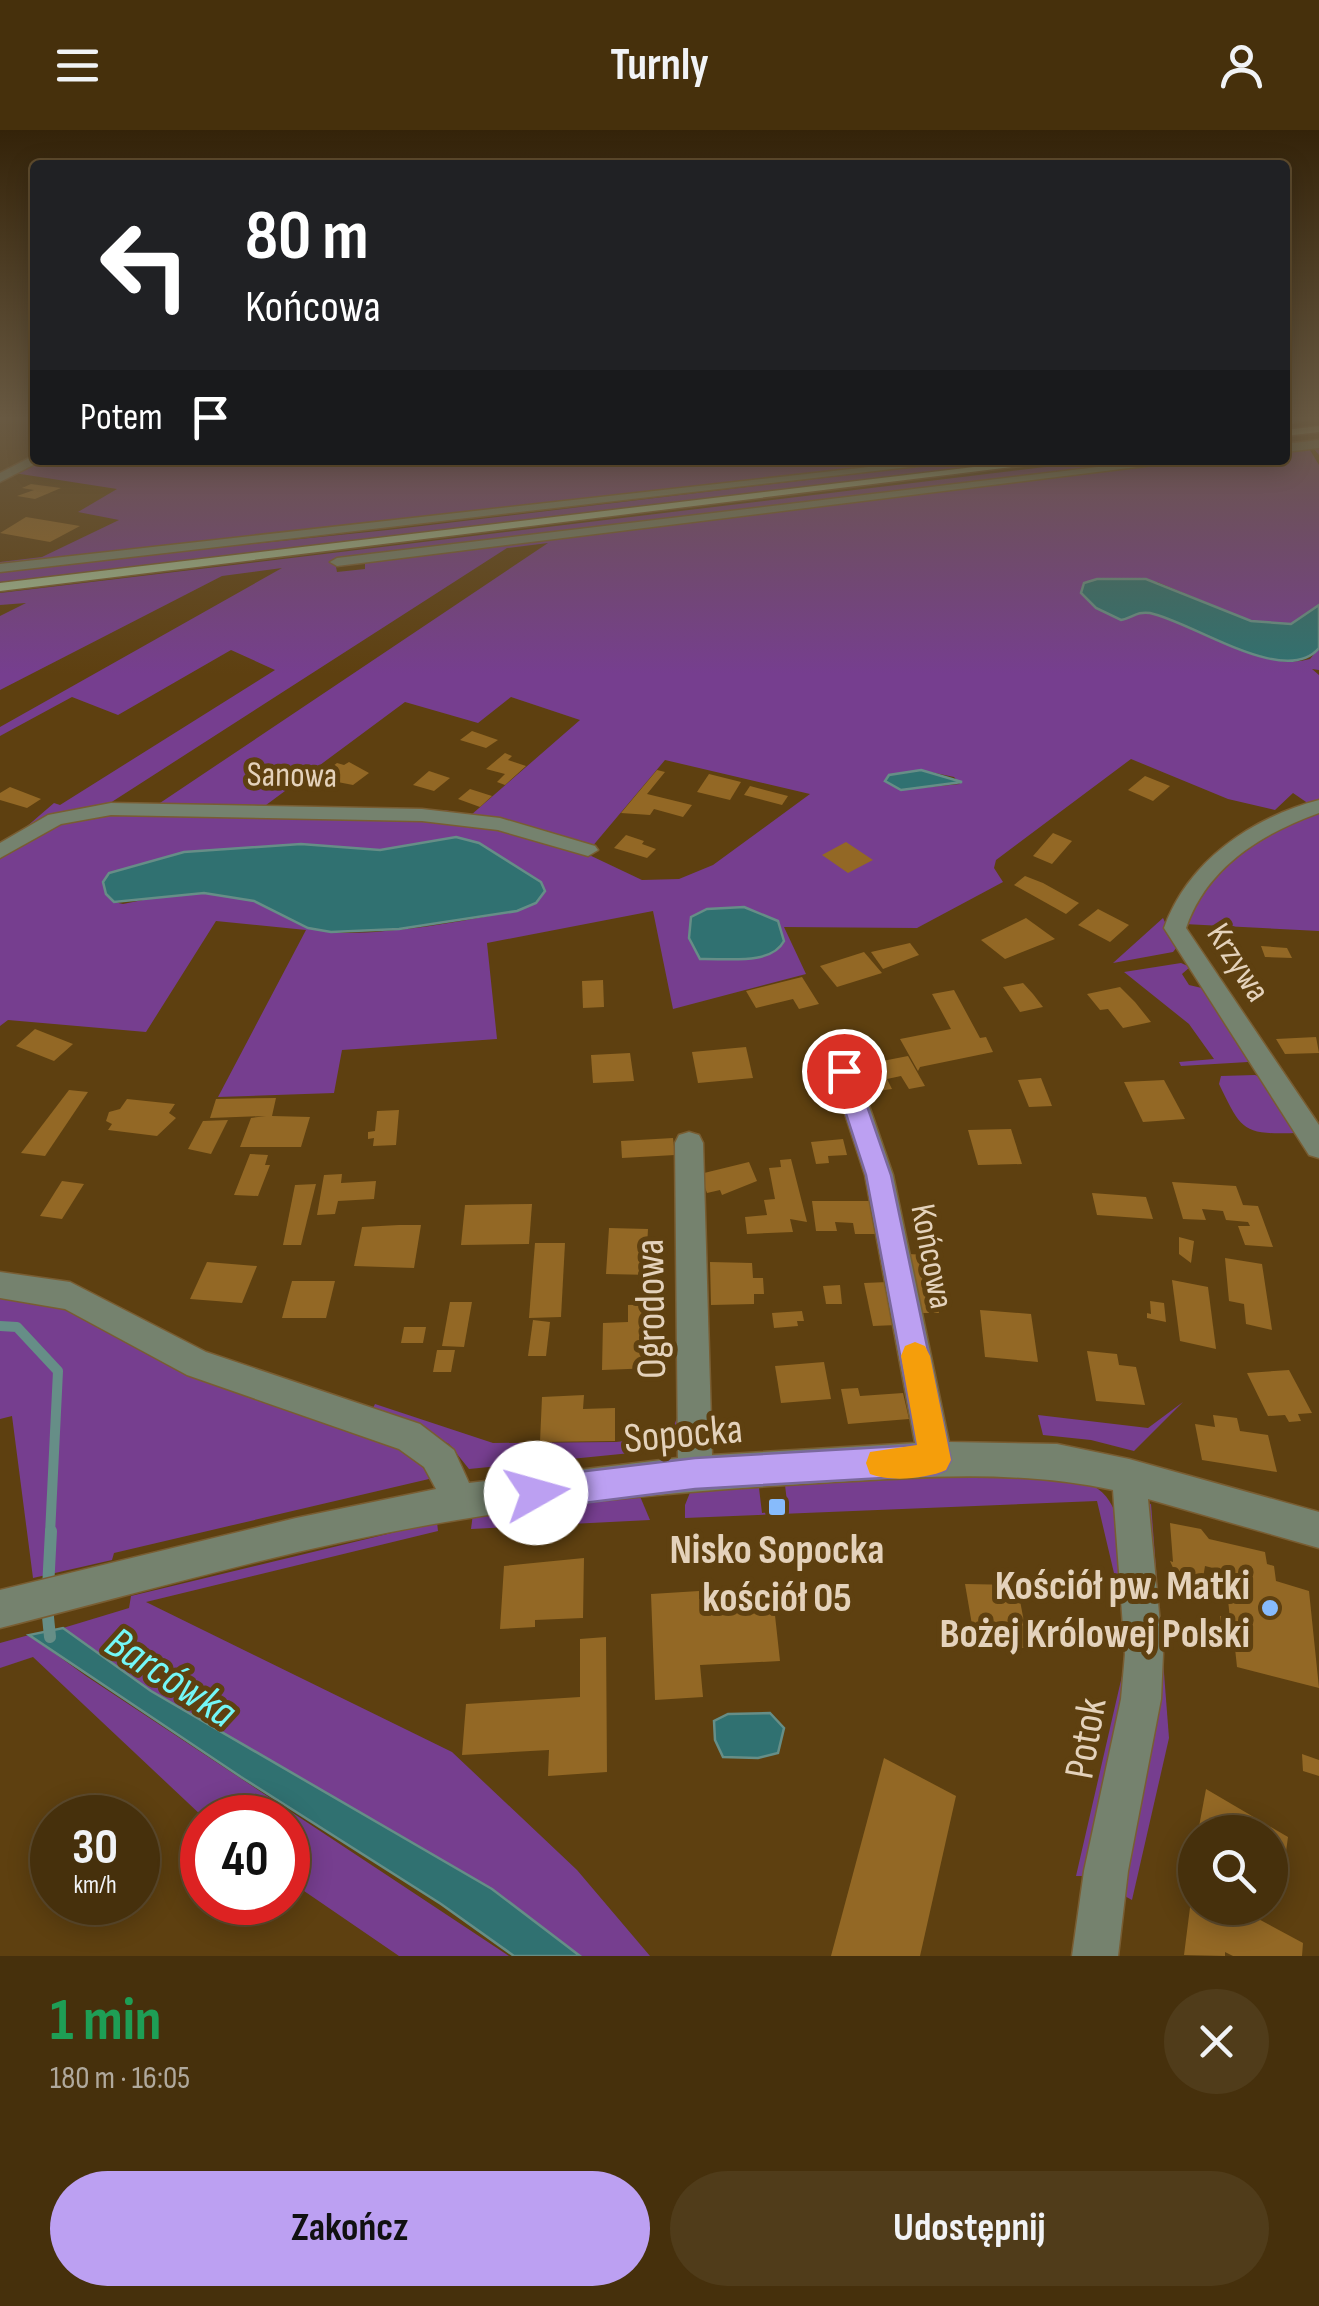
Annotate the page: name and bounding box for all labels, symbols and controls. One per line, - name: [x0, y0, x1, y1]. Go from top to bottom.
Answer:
- icon: menu: [50, 38, 105, 93]
- text: Turnly: [610, 38, 709, 93]
- icon: person: [1214, 38, 1269, 93]
- text: 80 m: [245, 195, 369, 279]
- icon: left: [80, 200, 210, 330]
- text: Końcowa: [245, 280, 381, 335]
- icon: arrive: [183, 390, 238, 445]
- text: Potem: [80, 395, 163, 440]
- street label: Sanowa: [246, 753, 338, 798]
- street label: Krzywa: [1197, 916, 1279, 1010]
- pin: [802, 1029, 887, 1114]
- icon: arrive: [817, 1044, 872, 1099]
- street label: Końcowa: [900, 1200, 963, 1312]
- street label: Ogrodowa: [625, 1238, 678, 1380]
- street label: Sopocka: [622, 1404, 745, 1465]
- position arrow: [484, 1441, 588, 1545]
- marker: Nisko Sopocka kościół 05: [766, 1496, 788, 1518]
- place label: Nisko Sopocka kościół 05: [669, 1525, 885, 1624]
- place label: Kościół pw. Matki Bożej Królowej Polski: [940, 1561, 1250, 1660]
- marker: Kościół pw. Matki Bożej Królowej Polski: [1259, 1597, 1281, 1619]
- water label: Barcówka: [95, 1616, 246, 1741]
- street label: Potok: [1054, 1694, 1119, 1783]
- speed limit sign: 40: [180, 1795, 310, 1925]
- map controls: [1178, 1815, 1288, 1925]
- button: search: [1178, 1815, 1288, 1925]
- text: 30: [72, 1818, 118, 1878]
- text: km/h: [73, 1870, 117, 1901]
- text: 1 min: [50, 1985, 162, 2057]
- button: close: [1164, 1989, 1269, 2094]
- text: 180 m · 16:05: [50, 2059, 190, 2098]
- button: Zakończ: [50, 2171, 650, 2286]
- button: Udostępnij: [670, 2171, 1269, 2286]

